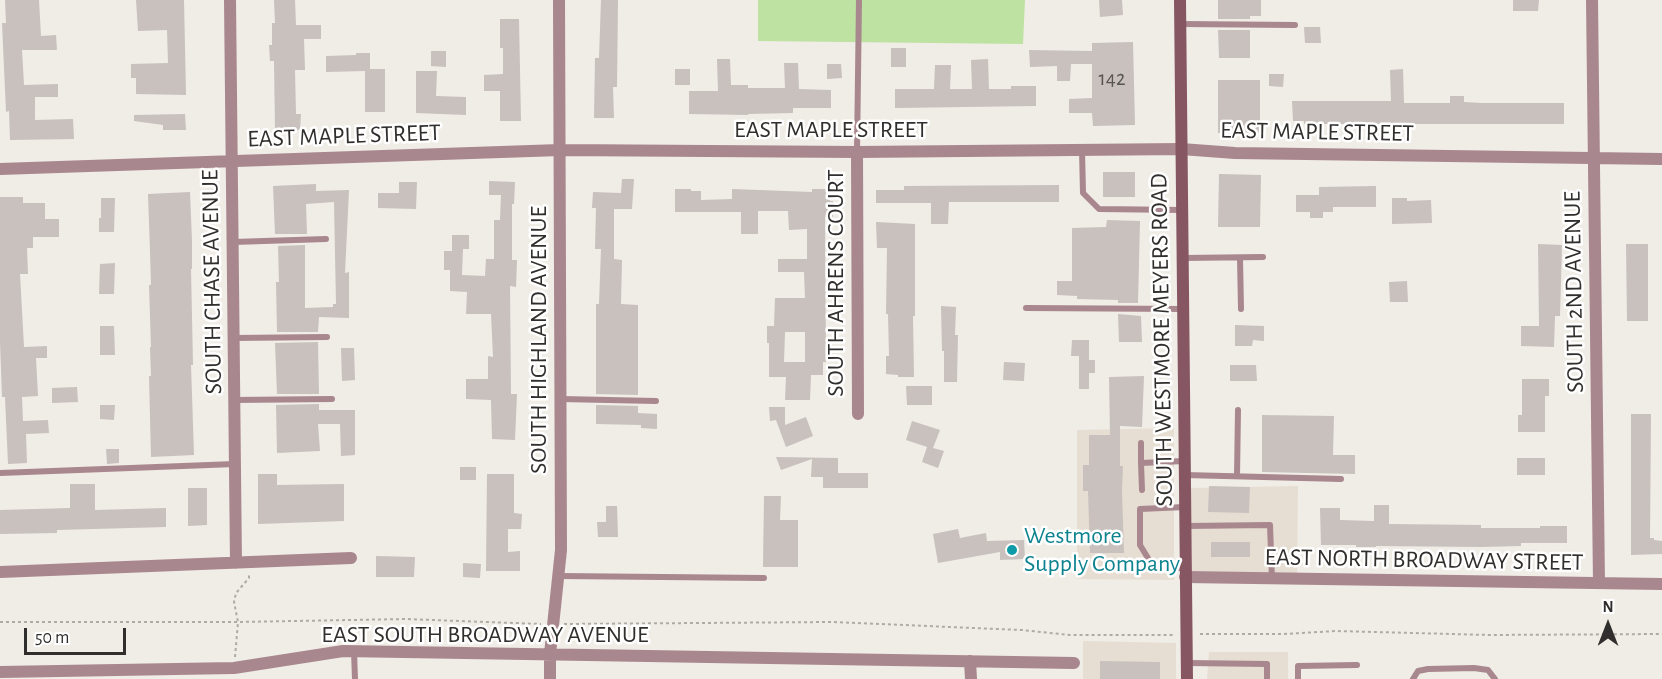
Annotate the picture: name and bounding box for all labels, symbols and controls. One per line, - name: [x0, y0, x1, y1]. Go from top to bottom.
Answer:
- house number: 142: [1099, 66, 1125, 92]
- street label: EAST MAPLE STREET: [734, 116, 928, 144]
- street label: EAST MAPLE STREET: [1220, 116, 1414, 148]
- street label: EAST MAPLE STREET: [247, 118, 441, 154]
- street label: SOUTH CHASE AVENUE: [196, 169, 228, 395]
- street label: SOUTH AHRENS COURT: [822, 169, 850, 397]
- street label: SOUTH WESTMORE MEYERS ROAD: [1145, 173, 1179, 507]
- street label: SOUTH 2ND AVENUE: [1558, 191, 1590, 393]
- street label: SOUTH HIGHLAND AVENUE: [525, 206, 553, 474]
- place label: Westmore Supply Company: [1024, 522, 1180, 578]
- marker: Westmore Supply Company: [1005, 543, 1019, 557]
- street label: EAST NORTH BROADWAY STREET: [1264, 543, 1584, 577]
- north arrow: [1578, 595, 1638, 655]
- text: N: [1602, 599, 1614, 615]
- scale bar: [27, 616, 129, 654]
- street label: EAST SOUTH BROADWAY AVENUE: [321, 621, 649, 649]
- text: 50 m: [35, 629, 69, 647]

